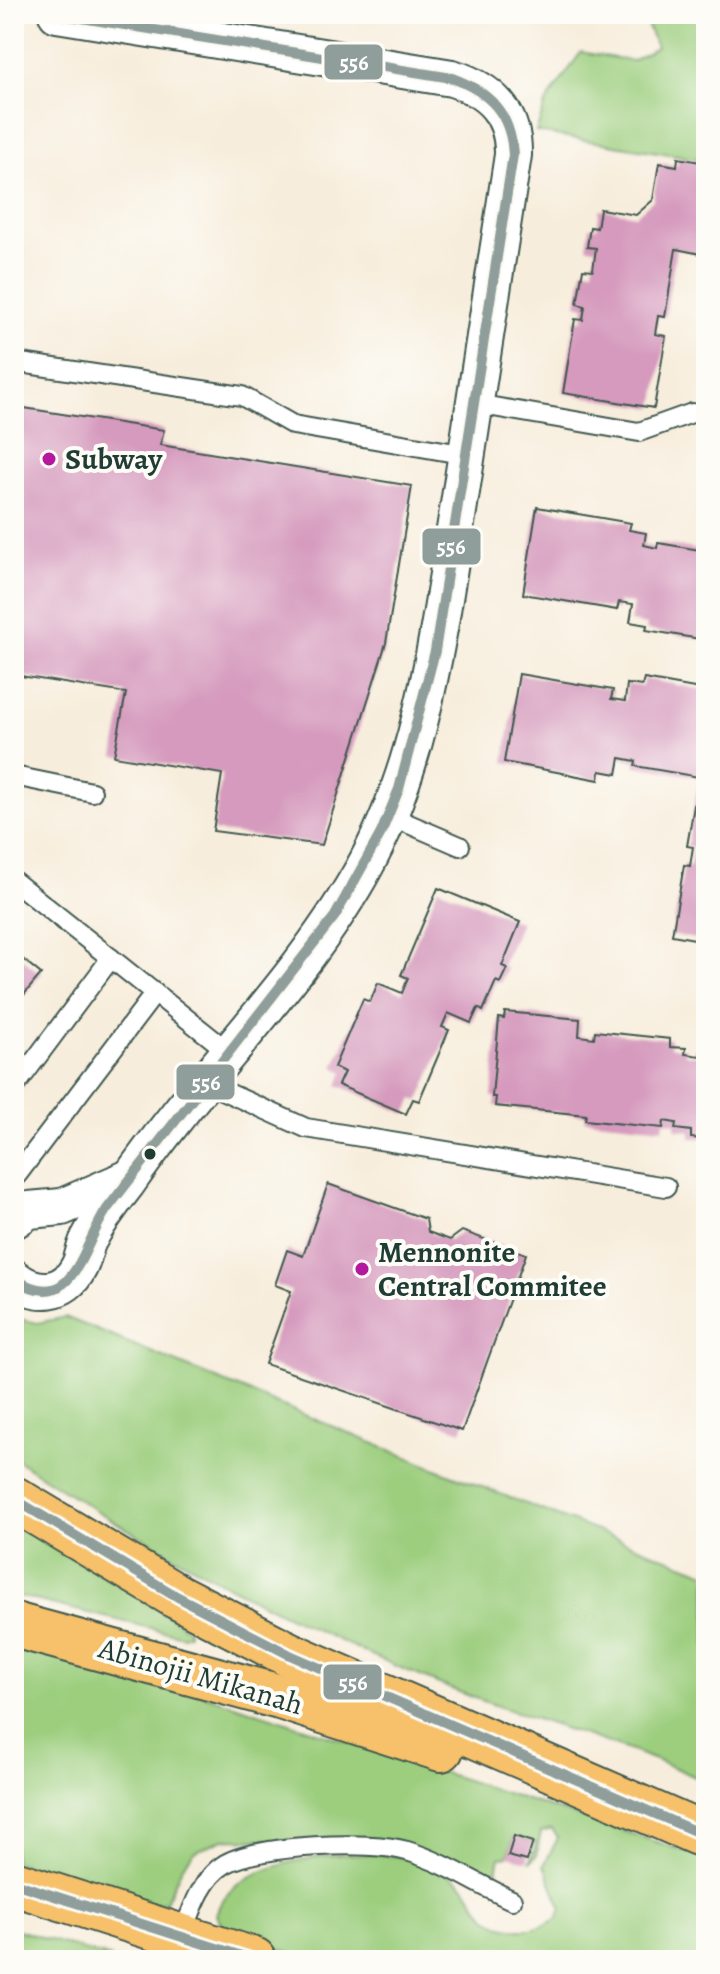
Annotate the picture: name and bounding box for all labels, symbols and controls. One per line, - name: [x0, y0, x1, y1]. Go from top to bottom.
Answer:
- line badge: 556: [323, 43, 384, 81]
- text: 556: [339, 48, 369, 78]
- place label: Subway: [65, 439, 163, 479]
- marker: Subway: [40, 450, 58, 468]
- line badge: 556: [421, 527, 482, 566]
- text: 556: [436, 532, 466, 562]
- line badge: 556: [175, 1063, 236, 1101]
- text: 556: [191, 1068, 221, 1098]
- unlabelled marker: [142, 1146, 158, 1162]
- place label: Mennonite Central Commitee: [378, 1232, 607, 1306]
- marker: Mennonite Central Commitee: [353, 1260, 371, 1278]
- street label: Abinojii Mikanah: [93, 1627, 308, 1724]
- line badge: 556: [322, 1663, 383, 1701]
- text: 556: [338, 1668, 368, 1698]

